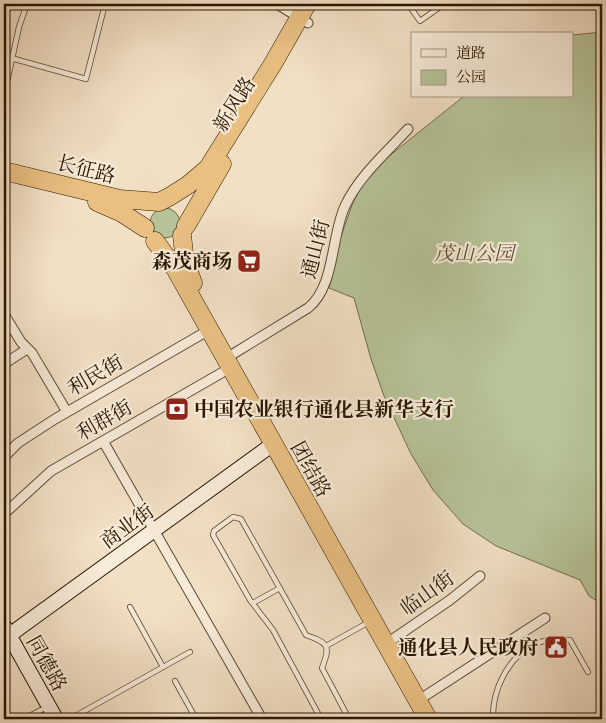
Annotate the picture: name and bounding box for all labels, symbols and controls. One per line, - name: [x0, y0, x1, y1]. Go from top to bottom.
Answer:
- legend: [411, 32, 574, 98]
- text: 道路: [456, 44, 486, 62]
- text: 公园: [456, 68, 486, 86]
- street label: 新风路: [208, 72, 260, 136]
- street label: 长征路: [54, 150, 118, 188]
- street label: 通山街: [296, 217, 334, 281]
- park label: 茂山公园: [434, 241, 517, 265]
- supermarket icon: 森茂商场: [236, 248, 262, 274]
- place label: 森茂商场: [152, 249, 232, 273]
- street label: 利民街: [63, 350, 127, 400]
- street label: 利群街: [72, 395, 136, 445]
- bank icon: 中国农业银行通化县新华支行: [164, 396, 190, 422]
- place label: 中国农业银行通化县新华支行: [194, 397, 454, 421]
- street label: 团结路: [286, 437, 336, 501]
- street label: 商业街: [96, 499, 158, 553]
- street label: 临山街: [396, 566, 458, 620]
- street label: 同德路: [22, 631, 72, 695]
- public building icon: 通化县人民政府: [543, 634, 569, 660]
- place label: 通化县人民政府: [398, 635, 538, 659]

